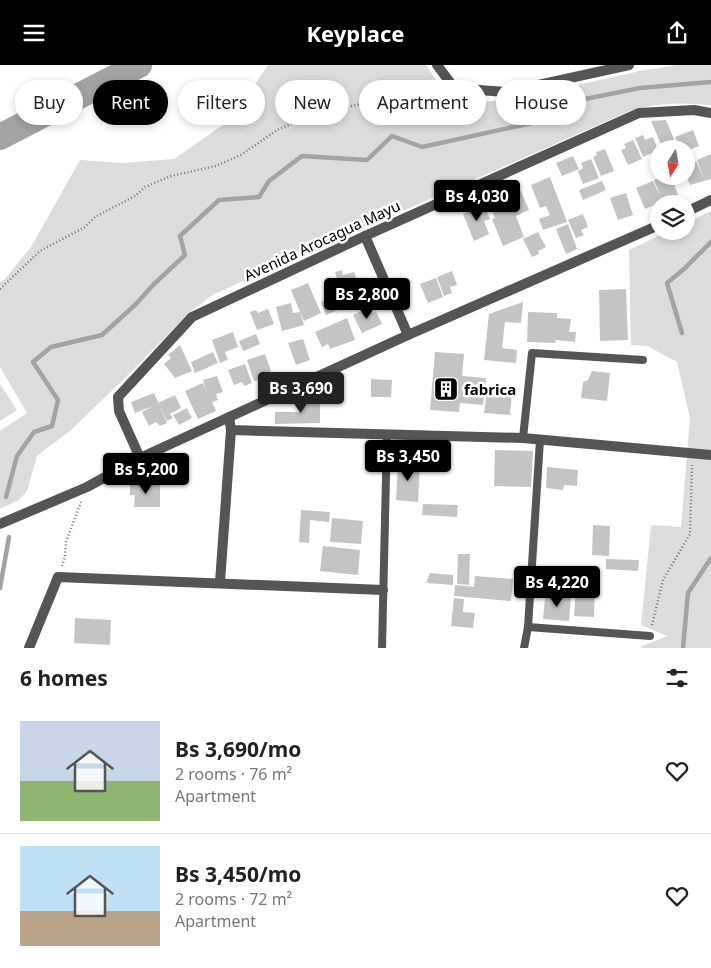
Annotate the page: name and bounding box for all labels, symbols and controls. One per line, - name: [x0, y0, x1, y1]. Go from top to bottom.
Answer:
- text: Keyplace: [307, 18, 405, 48]
- icon: menu: [20, 19, 48, 47]
- icon: share: [663, 19, 691, 47]
- chip: Buy: [15, 80, 83, 125]
- chip: Rent: [93, 80, 168, 125]
- chip: Filters: [178, 80, 265, 125]
- chip: New: [275, 80, 349, 125]
- chip: Apartment: [359, 80, 486, 125]
- chip: House: [496, 80, 586, 125]
- north arrow: [650, 140, 695, 185]
- map controls: [650, 140, 695, 240]
- pin: Bs 4,030: [425, 179, 529, 222]
- text: Bs 4,030: [445, 185, 509, 207]
- street label: Avenida Arocagua Mayu: [241, 195, 403, 285]
- button: layers: [650, 195, 695, 240]
- pin: Bs 2,800: [315, 277, 419, 320]
- text: Bs 2,800: [335, 283, 399, 305]
- pin: Bs 3,690: [249, 371, 353, 414]
- building icon: fabrica: [433, 376, 459, 402]
- text: Bs 3,690: [269, 377, 333, 399]
- place label: fabrica: [464, 379, 516, 399]
- pin: Bs 3,450: [356, 439, 460, 482]
- text: Bs 3,450: [376, 445, 440, 467]
- pin: Bs 5,200: [94, 453, 198, 495]
- text: Bs 5,200: [114, 458, 178, 480]
- pin: Bs 4,220: [505, 565, 609, 608]
- text: Bs 4,220: [525, 571, 589, 593]
- text: 6 homes: [20, 664, 108, 692]
- icon: filters: [663, 664, 691, 692]
- text: Bs 3,690/mo: [175, 735, 301, 763]
- icon: home: [60, 741, 120, 801]
- icon: heart: [663, 757, 691, 785]
- text: 2 rooms · 76 m²: [175, 763, 292, 785]
- text: Apartment: [175, 785, 256, 807]
- text: Bs 3,450/mo: [175, 860, 301, 888]
- icon: home: [60, 866, 120, 926]
- icon: heart: [663, 882, 691, 910]
- text: 2 rooms · 72 m²: [175, 888, 292, 910]
- text: Apartment: [175, 910, 256, 932]

